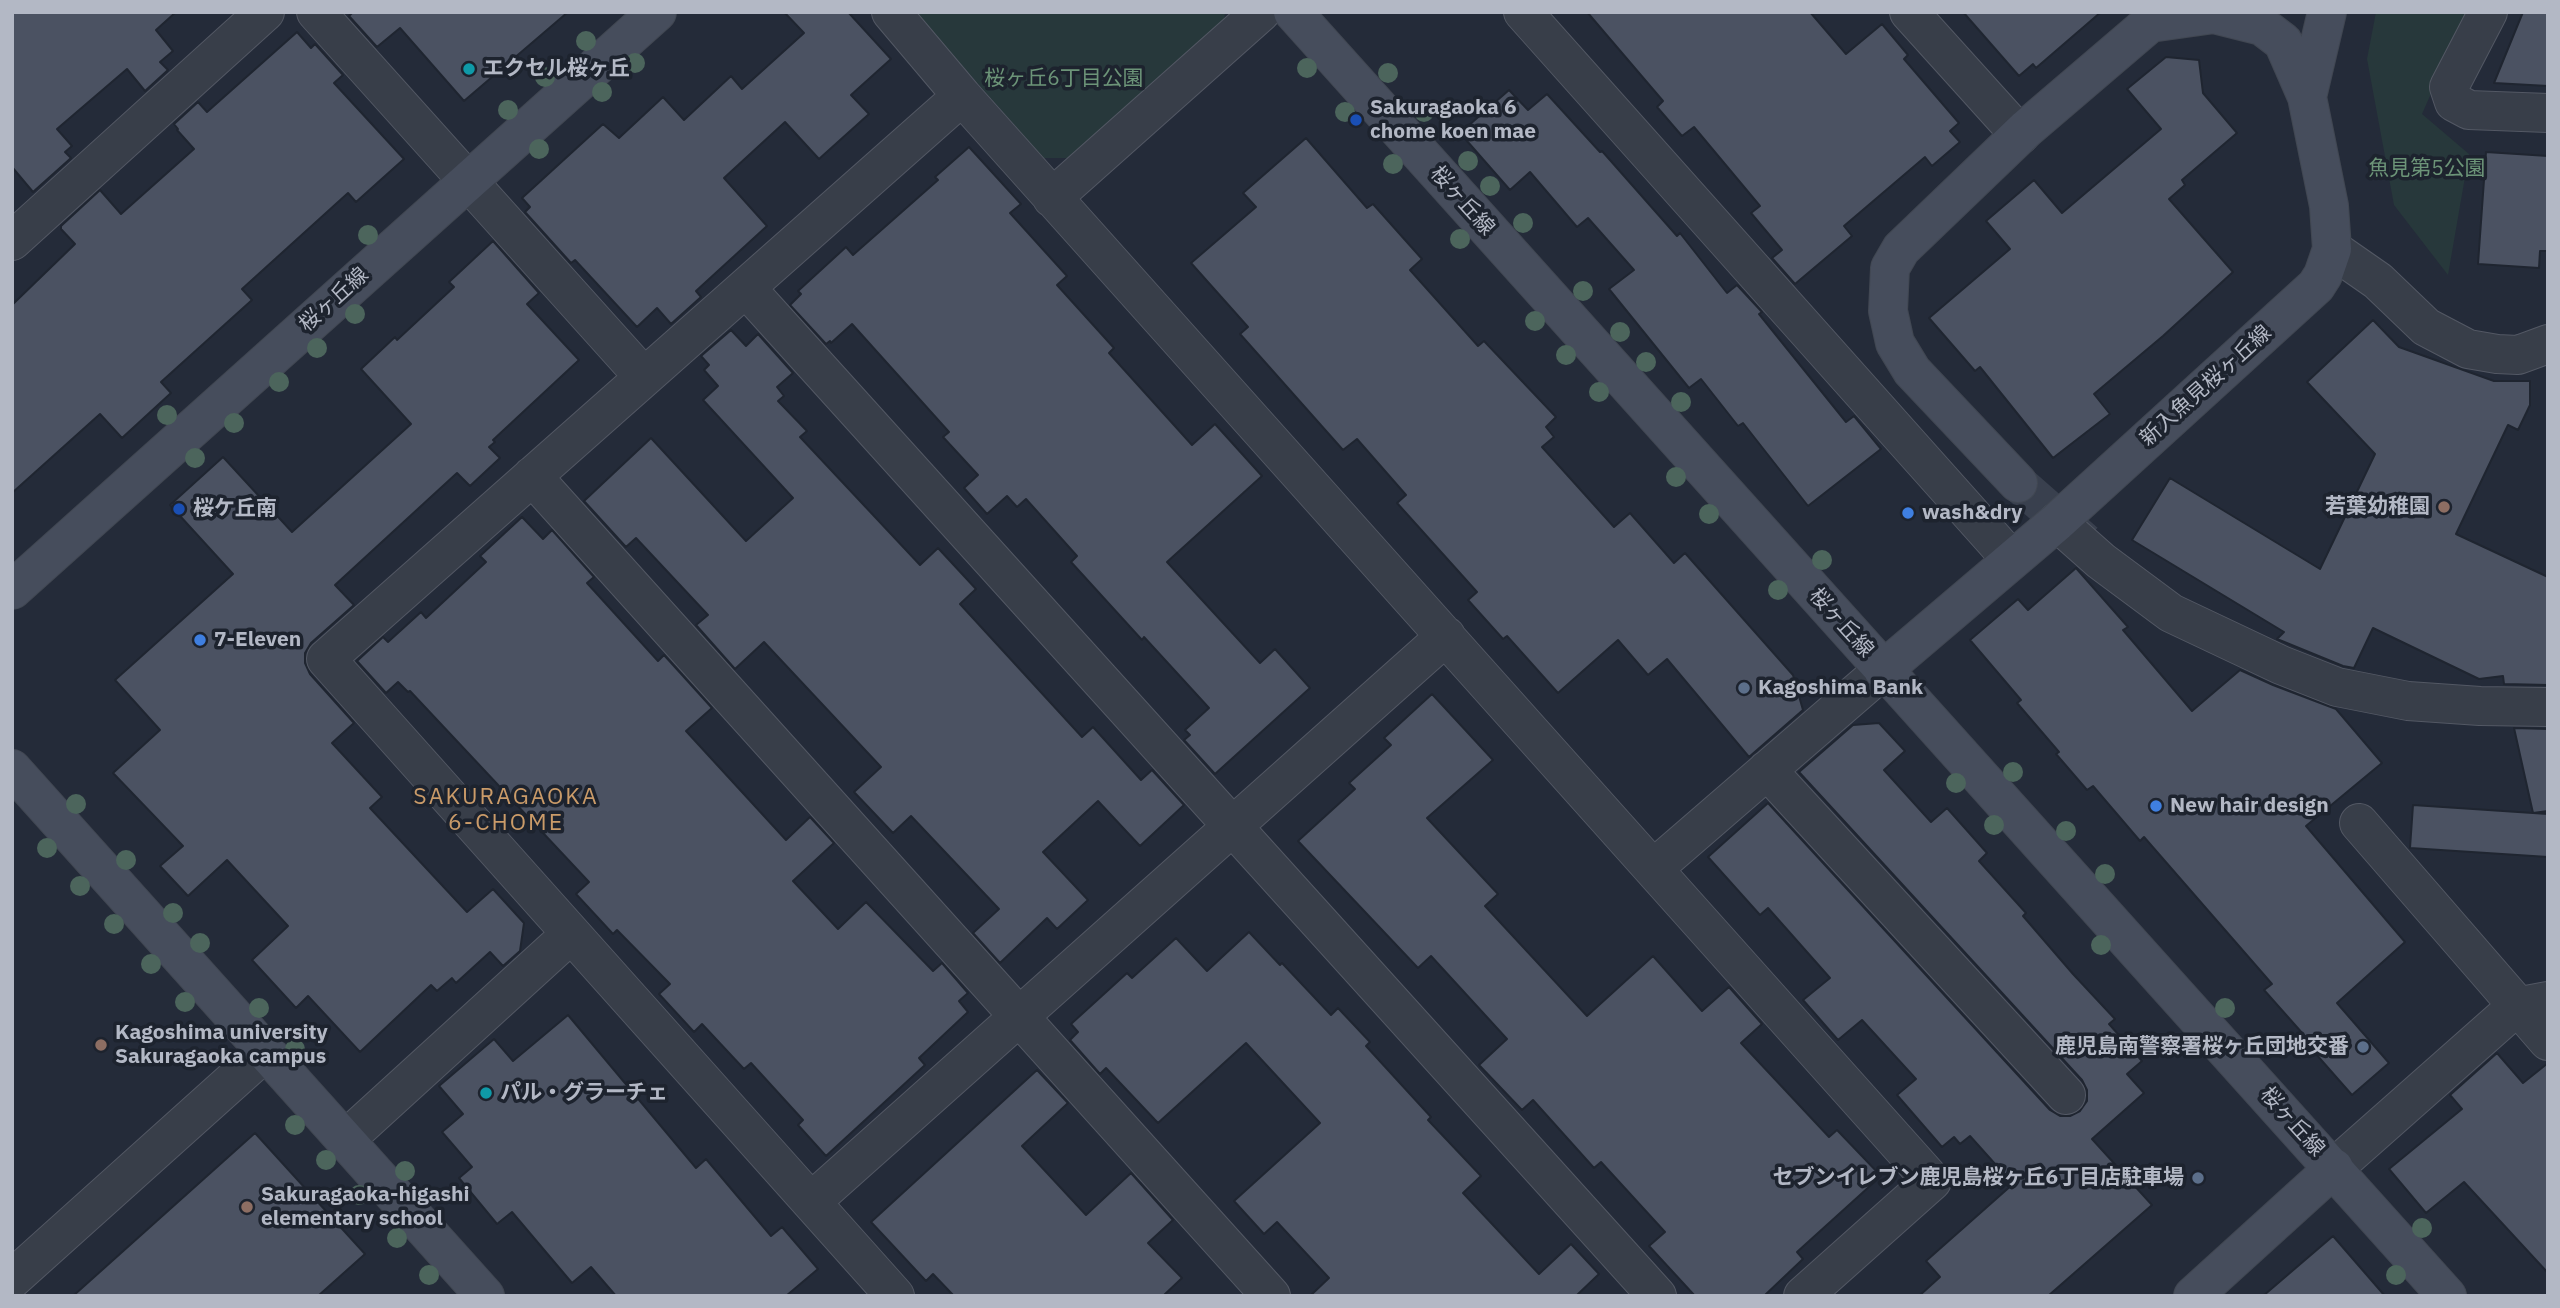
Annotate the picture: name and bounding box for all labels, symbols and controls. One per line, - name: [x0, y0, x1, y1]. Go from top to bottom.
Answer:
- place label: エクセル桜ヶ丘: [483, 56, 630, 82]
- marker: エクセル桜ヶ丘: [461, 61, 477, 77]
- park label: 桜ヶ丘6丁目公園: [984, 66, 1144, 92]
- place label: Sakuragaoka 6 chome koen mae: [1370, 95, 1536, 145]
- marker: Sakuragaoka 6 chome koen mae: [1348, 112, 1364, 128]
- park label: 魚見第5公園: [2368, 156, 2486, 182]
- street label: 桜ヶ丘線: [1425, 161, 1499, 241]
- street label: 桜ヶ丘線: [294, 263, 374, 337]
- street label: 新入魚見桜ヶ丘線: [2135, 320, 2277, 452]
- place label: 若葉幼稚園: [2325, 494, 2430, 520]
- place label: 桜ケ丘南: [193, 496, 277, 522]
- marker: 若葉幼稚園: [2436, 499, 2452, 515]
- place label: wash&dry: [1922, 500, 2022, 526]
- marker: 桜ケ丘南: [171, 501, 187, 517]
- marker: wash&dry: [1900, 505, 1916, 521]
- street label: 桜ヶ丘線: [1804, 583, 1878, 663]
- place label: 7-Eleven: [214, 627, 301, 653]
- marker: 7-Eleven: [192, 632, 208, 648]
- place label: Kagoshima Bank: [1758, 675, 1923, 701]
- marker: Kagoshima Bank: [1736, 680, 1752, 696]
- district label: SAKURAGAOKA 6-CHOME: [415, 783, 597, 837]
- place label: New hair design: [2170, 793, 2329, 819]
- marker: New hair design: [2148, 798, 2164, 814]
- place label: Kagoshima university Sakuragaoka campus: [115, 1020, 328, 1070]
- place label: 鹿児島南警察署桜ヶ丘団地交番: [2055, 1034, 2349, 1060]
- marker: Kagoshima university Sakuragaoka campus: [93, 1037, 109, 1053]
- marker: 鹿児島南警察署桜ヶ丘団地交番: [2355, 1039, 2371, 1055]
- place label: パル・グラーチェ: [500, 1080, 668, 1106]
- street label: 桜ヶ丘線: [2255, 1082, 2329, 1162]
- marker: パル・グラーチェ: [478, 1085, 494, 1101]
- place label: セブンイレブン鹿児島桜ヶ丘6丁目店駐車場: [1772, 1165, 2184, 1191]
- marker: セブンイレブン鹿児島桜ヶ丘6丁目店駐車場: [2190, 1170, 2206, 1186]
- place label: Sakuragaoka-higashi elementary school: [261, 1182, 470, 1232]
- marker: Sakuragaoka-higashi elementary school: [239, 1199, 255, 1215]

